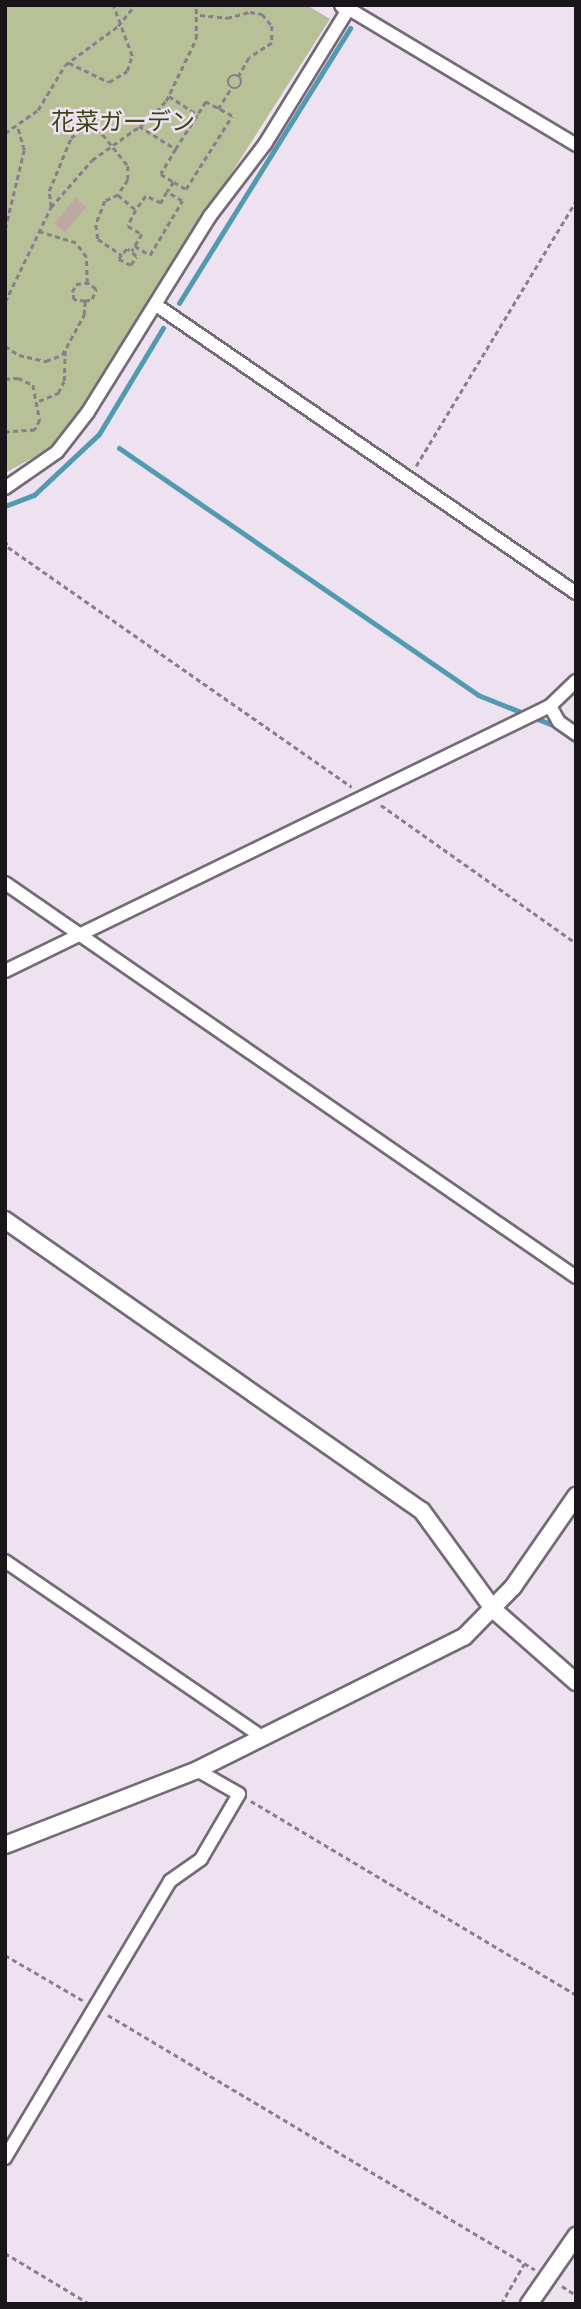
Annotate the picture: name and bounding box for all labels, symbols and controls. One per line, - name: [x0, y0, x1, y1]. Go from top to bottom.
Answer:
- park label: 花菜ガーデン: [51, 109, 195, 137]

